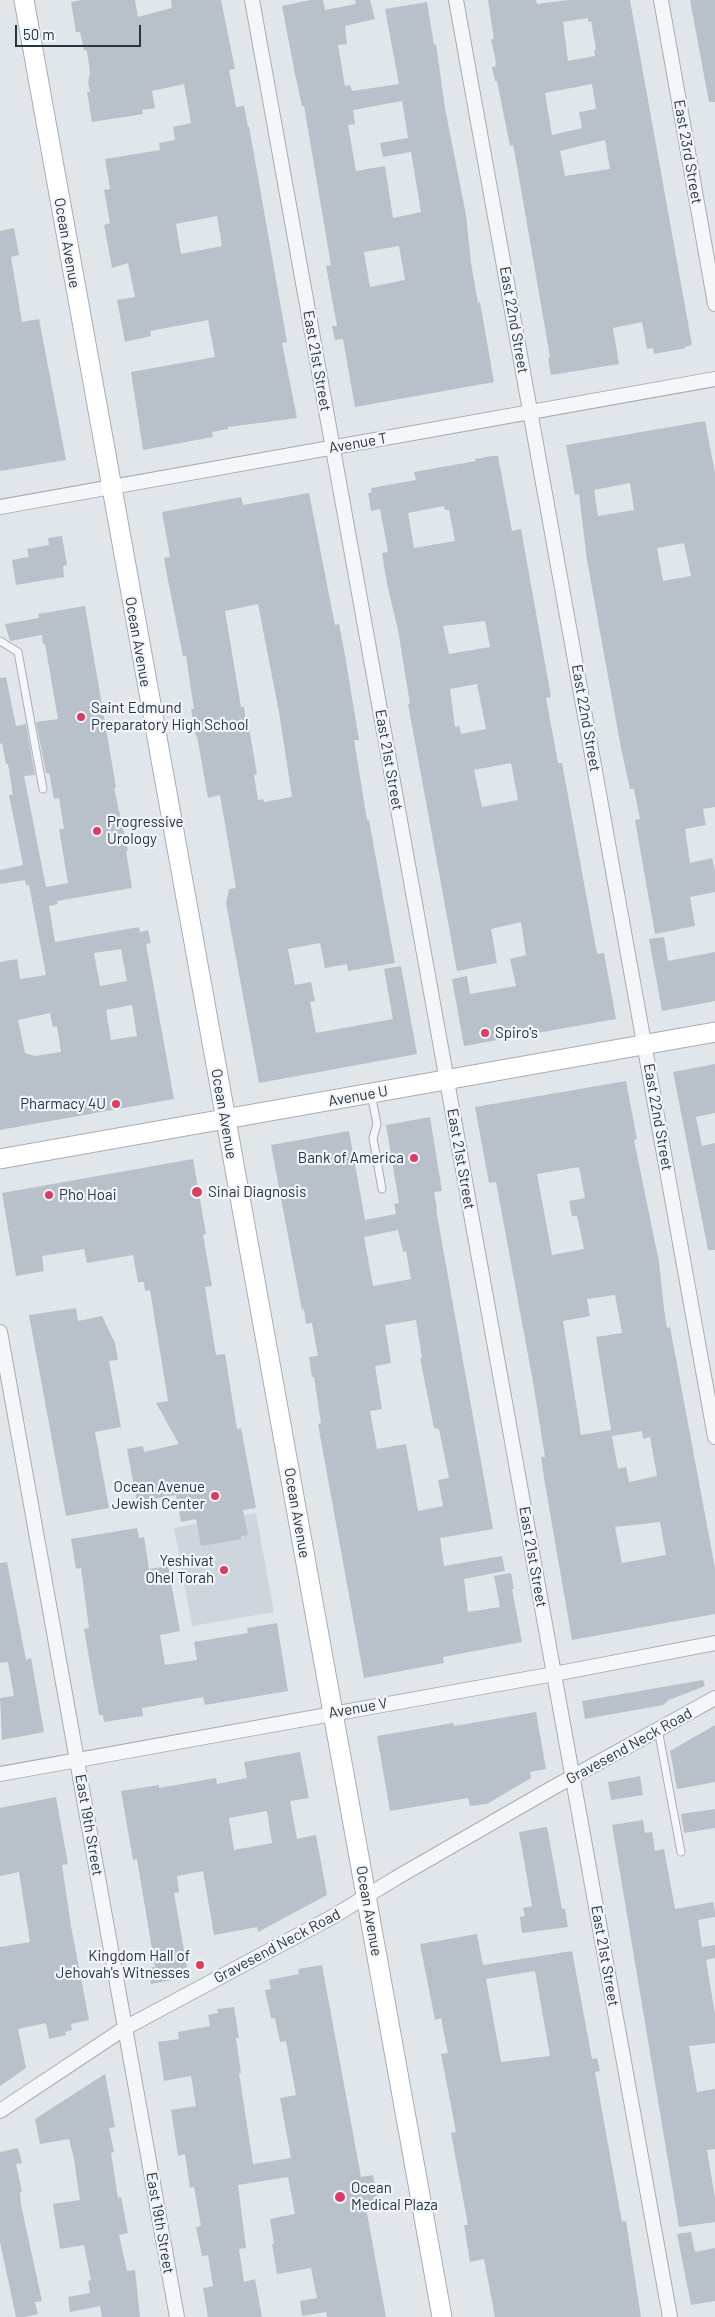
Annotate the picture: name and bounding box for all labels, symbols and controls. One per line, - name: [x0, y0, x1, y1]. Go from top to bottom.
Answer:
- scale bar: [18, 15, 144, 47]
- text: 50 m: [23, 25, 55, 43]
- street label: East 23rd Street: [670, 98, 706, 206]
- street label: Ocean Avenue: [50, 196, 84, 290]
- street label: East 22nd Street: [496, 265, 532, 375]
- street label: East 21st Street: [299, 309, 335, 413]
- street label: Avenue T: [327, 429, 389, 457]
- street label: Ocean Avenue: [121, 595, 155, 689]
- street label: East 22nd Street: [568, 663, 604, 773]
- place label: Saint Edmund Preparatory High School: [91, 699, 249, 734]
- street label: East 21st Street: [371, 708, 407, 812]
- marker: Saint Edmund Preparatory High School: [75, 711, 87, 723]
- place label: Progressive Urology: [107, 813, 184, 848]
- marker: Progressive Urology: [91, 825, 103, 837]
- place label: Spiro's: [495, 1024, 538, 1042]
- marker: Spiro's: [479, 1027, 491, 1039]
- street label: East 22nd Street: [640, 1062, 676, 1172]
- street label: Ocean Avenue: [207, 1067, 241, 1161]
- street label: Avenue U: [327, 1082, 389, 1110]
- place label: Pharmacy 4U: [20, 1095, 106, 1113]
- marker: Pharmacy 4U: [110, 1098, 122, 1110]
- street label: East 21st Street: [443, 1107, 479, 1211]
- place label: Bank of America: [298, 1149, 404, 1167]
- marker: Bank of America: [408, 1152, 420, 1164]
- place label: Sinai Diagnosis: [208, 1183, 306, 1201]
- marker: Sinai Diagnosis: [190, 1185, 204, 1199]
- place label: Pho Hoai: [59, 1186, 117, 1204]
- marker: Pho Hoai: [43, 1189, 55, 1201]
- street label: Ocean Avenue: [280, 1466, 314, 1560]
- place label: Ocean Avenue Jewish Center: [112, 1478, 205, 1513]
- marker: Ocean Avenue Jewish Center: [209, 1490, 221, 1502]
- street label: East 21st Street: [515, 1505, 551, 1609]
- place label: Yeshivat Ohel Torah: [145, 1552, 214, 1587]
- marker: Yeshivat Ohel Torah: [218, 1564, 230, 1576]
- street label: Avenue V: [327, 1694, 389, 1722]
- street label: Gravesend Neck Road: [563, 1704, 695, 1788]
- street label: East 19th Street: [71, 1773, 107, 1877]
- street label: Ocean Avenue: [352, 1864, 386, 1958]
- street label: East 21st Street: [587, 1904, 623, 2008]
- street label: Gravesend Neck Road: [211, 1905, 343, 1987]
- place label: Kingdom Hall of Jehovah's Witnesses: [56, 1947, 190, 1982]
- marker: Kingdom Hall of Jehovah's Witnesses: [194, 1959, 206, 1971]
- street label: East 19th Street: [142, 2171, 178, 2275]
- place label: Ocean Medical Plaza: [351, 2179, 438, 2214]
- marker: Ocean Medical Plaza: [333, 2190, 347, 2204]

